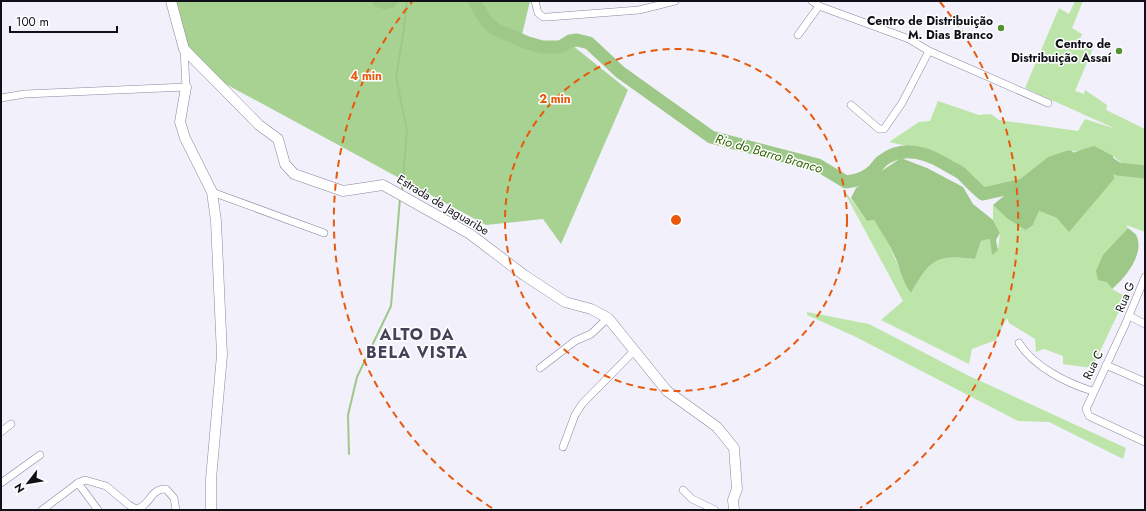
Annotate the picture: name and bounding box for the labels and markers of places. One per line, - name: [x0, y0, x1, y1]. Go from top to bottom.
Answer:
- place label: Centro de Distribuição M. Dias Branco: [867, 12, 993, 44]
- marker: Centro de Distribuição M. Dias Branco: [996, 23, 1006, 33]
- place label: Centro de Distribuição Assaí: [1011, 35, 1112, 67]
- marker: Centro de Distribuição Assaí: [1114, 46, 1124, 56]
- centre of rings: [669, 213, 683, 227]

